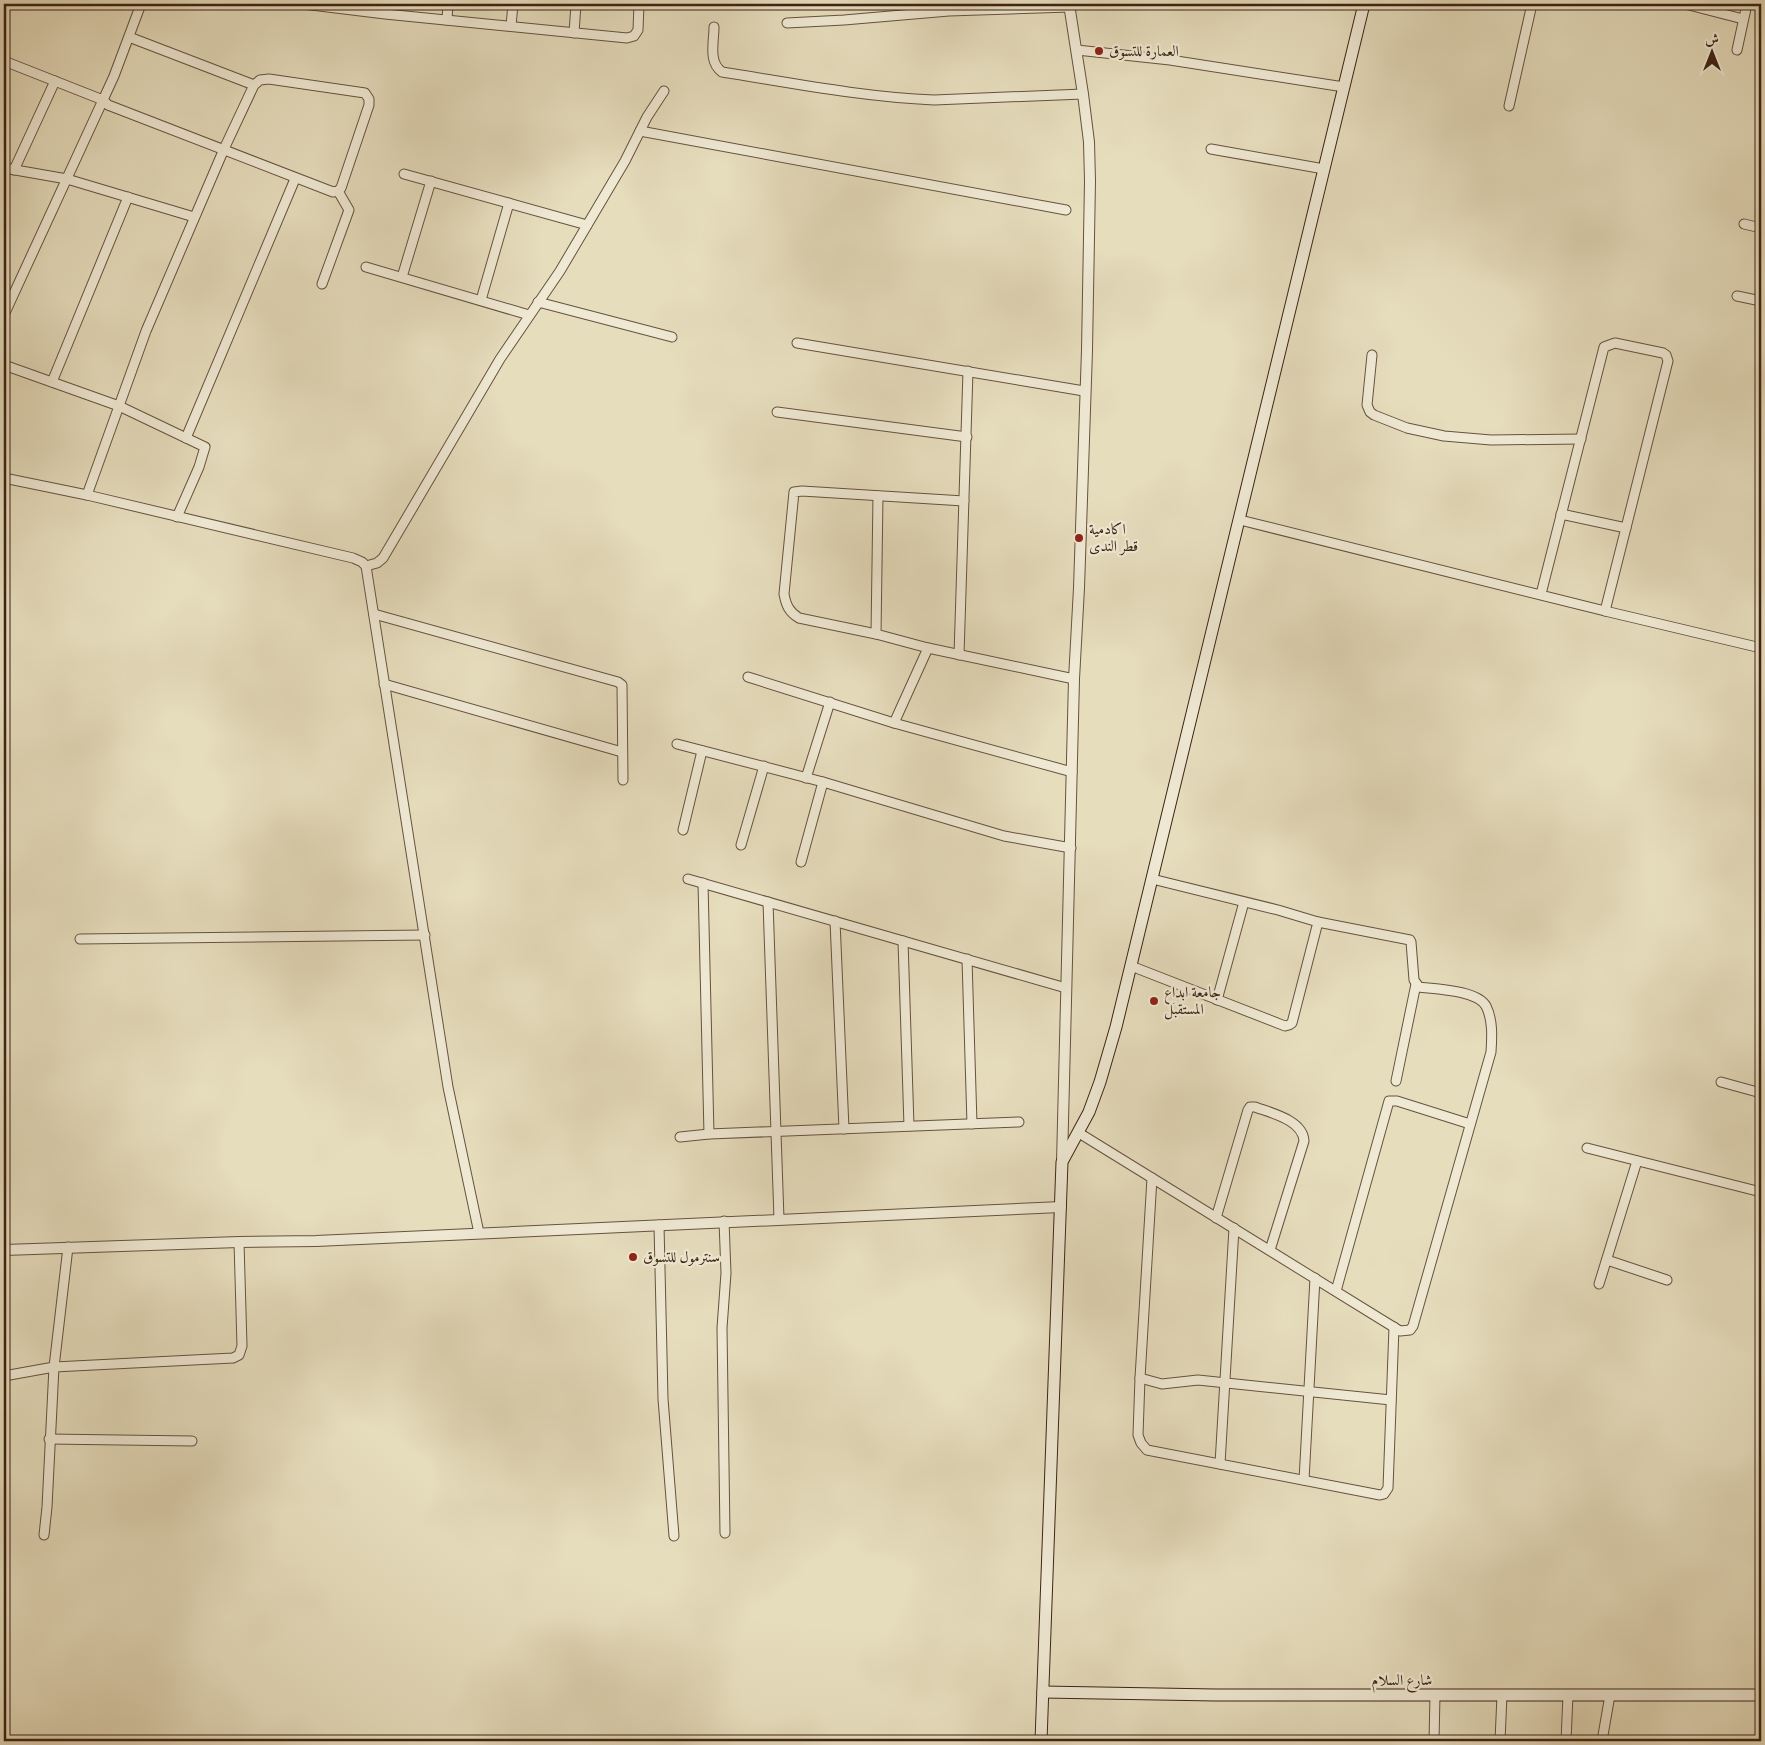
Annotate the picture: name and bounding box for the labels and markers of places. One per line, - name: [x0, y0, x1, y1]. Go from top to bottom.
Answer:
- place label: العمارة للتسوق: [1109, 42, 1179, 61]
- marker: العمارة للتسوق: [1093, 45, 1105, 57]
- place label: اكادمية قطر الندى: [1089, 520, 1138, 556]
- marker: اكادمية قطر الندى: [1073, 532, 1085, 544]
- place label: جامعة ابداع المستقبل: [1164, 983, 1221, 1020]
- marker: جامعة ابداع المستقبل: [1148, 995, 1160, 1007]
- place label: سنترمول للتسوق: [643, 1248, 720, 1267]
- marker: سنترمول للتسوق: [627, 1251, 639, 1263]

